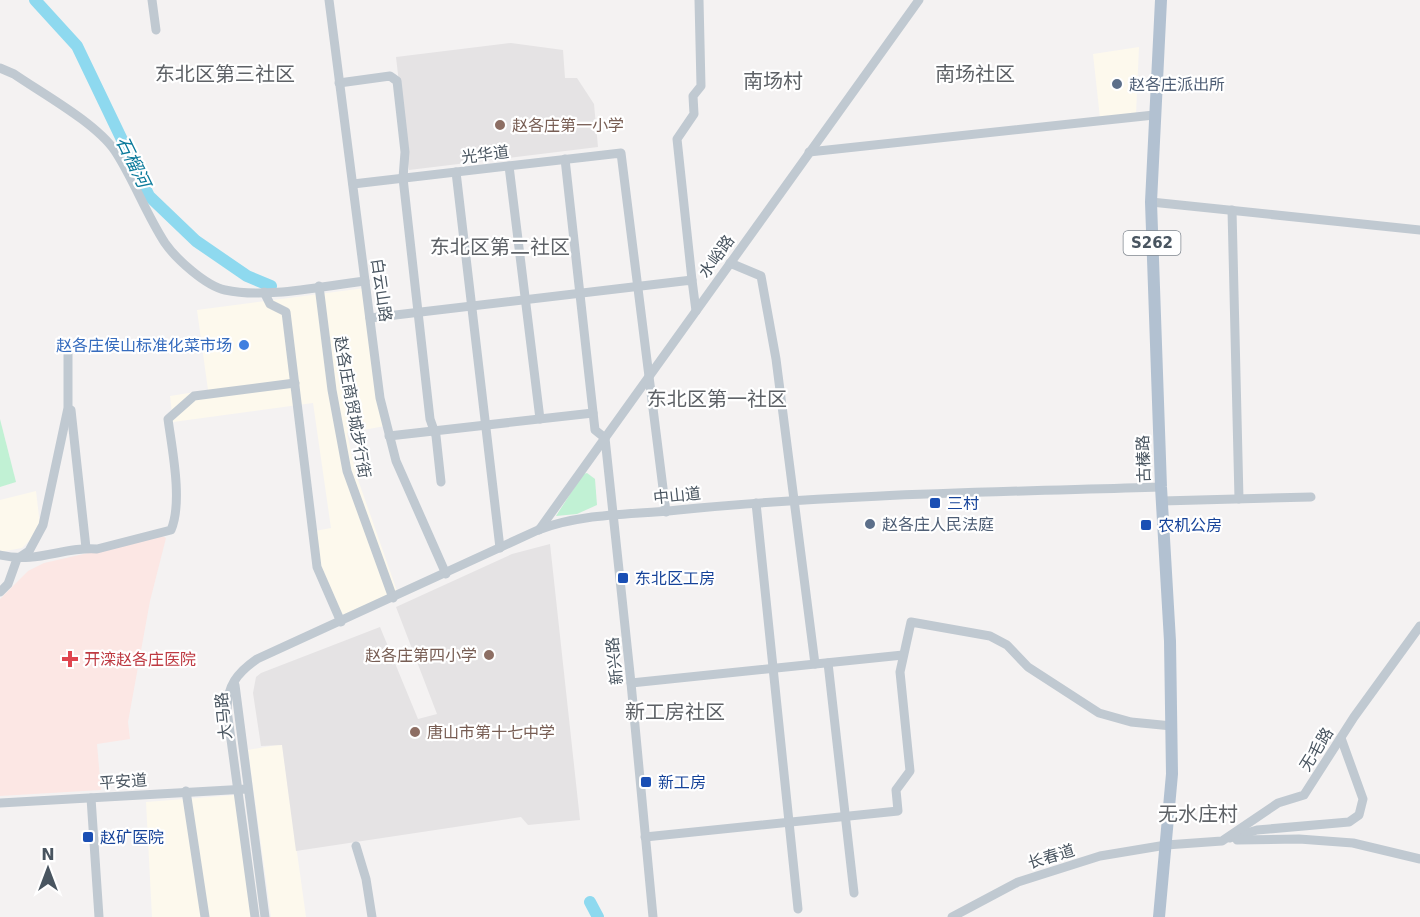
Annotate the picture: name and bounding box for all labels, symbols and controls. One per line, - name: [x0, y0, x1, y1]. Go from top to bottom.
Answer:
- district label: 东北区第三社区: [155, 62, 295, 86]
- district label: 南场社区: [935, 62, 1015, 86]
- district label: 南场村: [743, 69, 803, 93]
- place label: 赵各庄派出所: [1129, 75, 1225, 94]
- marker: 赵各庄派出所: [1110, 77, 1124, 91]
- place label: 赵各庄第一小学: [512, 116, 624, 135]
- marker: 赵各庄第一小学: [493, 118, 507, 132]
- water label: 石榴河: [112, 133, 156, 193]
- street label: 光华道: [460, 142, 510, 167]
- street label: 水峪路: [695, 231, 738, 281]
- road number: S262: [1124, 231, 1180, 255]
- district label: 东北区第二社区: [430, 235, 570, 259]
- street label: 白云山路: [368, 257, 395, 323]
- street label: 赵各庄商贸城步行街: [331, 335, 374, 480]
- place label: 赵各庄侯山标准化菜市场: [56, 336, 232, 355]
- marker: 赵各庄侯山标准化菜市场: [237, 338, 251, 352]
- district label: 东北区第一社区: [647, 387, 787, 411]
- street label: 古榛路: [1133, 435, 1154, 483]
- street label: 中山道: [652, 484, 702, 507]
- place label: 三村: [947, 494, 979, 513]
- marker: 三村: [928, 496, 942, 510]
- place label: 赵各庄人民法庭: [882, 515, 994, 534]
- place label: 农机公房: [1158, 516, 1222, 535]
- marker: 赵各庄人民法庭: [863, 517, 877, 531]
- marker: 农机公房: [1139, 518, 1153, 532]
- place label: 东北区工房: [635, 569, 715, 588]
- marker: 东北区工房: [616, 571, 630, 585]
- street label: 新兴路: [603, 636, 626, 686]
- place label: 赵各庄第四小学: [365, 646, 477, 665]
- marker: 赵各庄第四小学: [482, 648, 496, 662]
- marker: 开滦赵各庄医院: [61, 650, 79, 668]
- place label: 开滦赵各庄医院: [84, 650, 196, 669]
- street label: 大马路: [212, 691, 235, 741]
- district label: 新工房社区: [625, 700, 725, 724]
- place label: 唐山市第十七中学: [427, 723, 555, 742]
- street label: 无毛路: [1296, 724, 1337, 775]
- marker: 唐山市第十七中学: [408, 725, 422, 739]
- street label: 平安道: [98, 770, 148, 793]
- place label: 新工房: [658, 773, 706, 792]
- marker: 新工房: [639, 775, 653, 789]
- district label: 无水庄村: [1158, 802, 1238, 826]
- place label: 赵矿医院: [100, 828, 164, 847]
- marker: 赵矿医院: [81, 830, 95, 844]
- north arrow: [18, 839, 78, 899]
- street label: 长春道: [1025, 840, 1077, 873]
- text: N: [41, 845, 55, 864]

